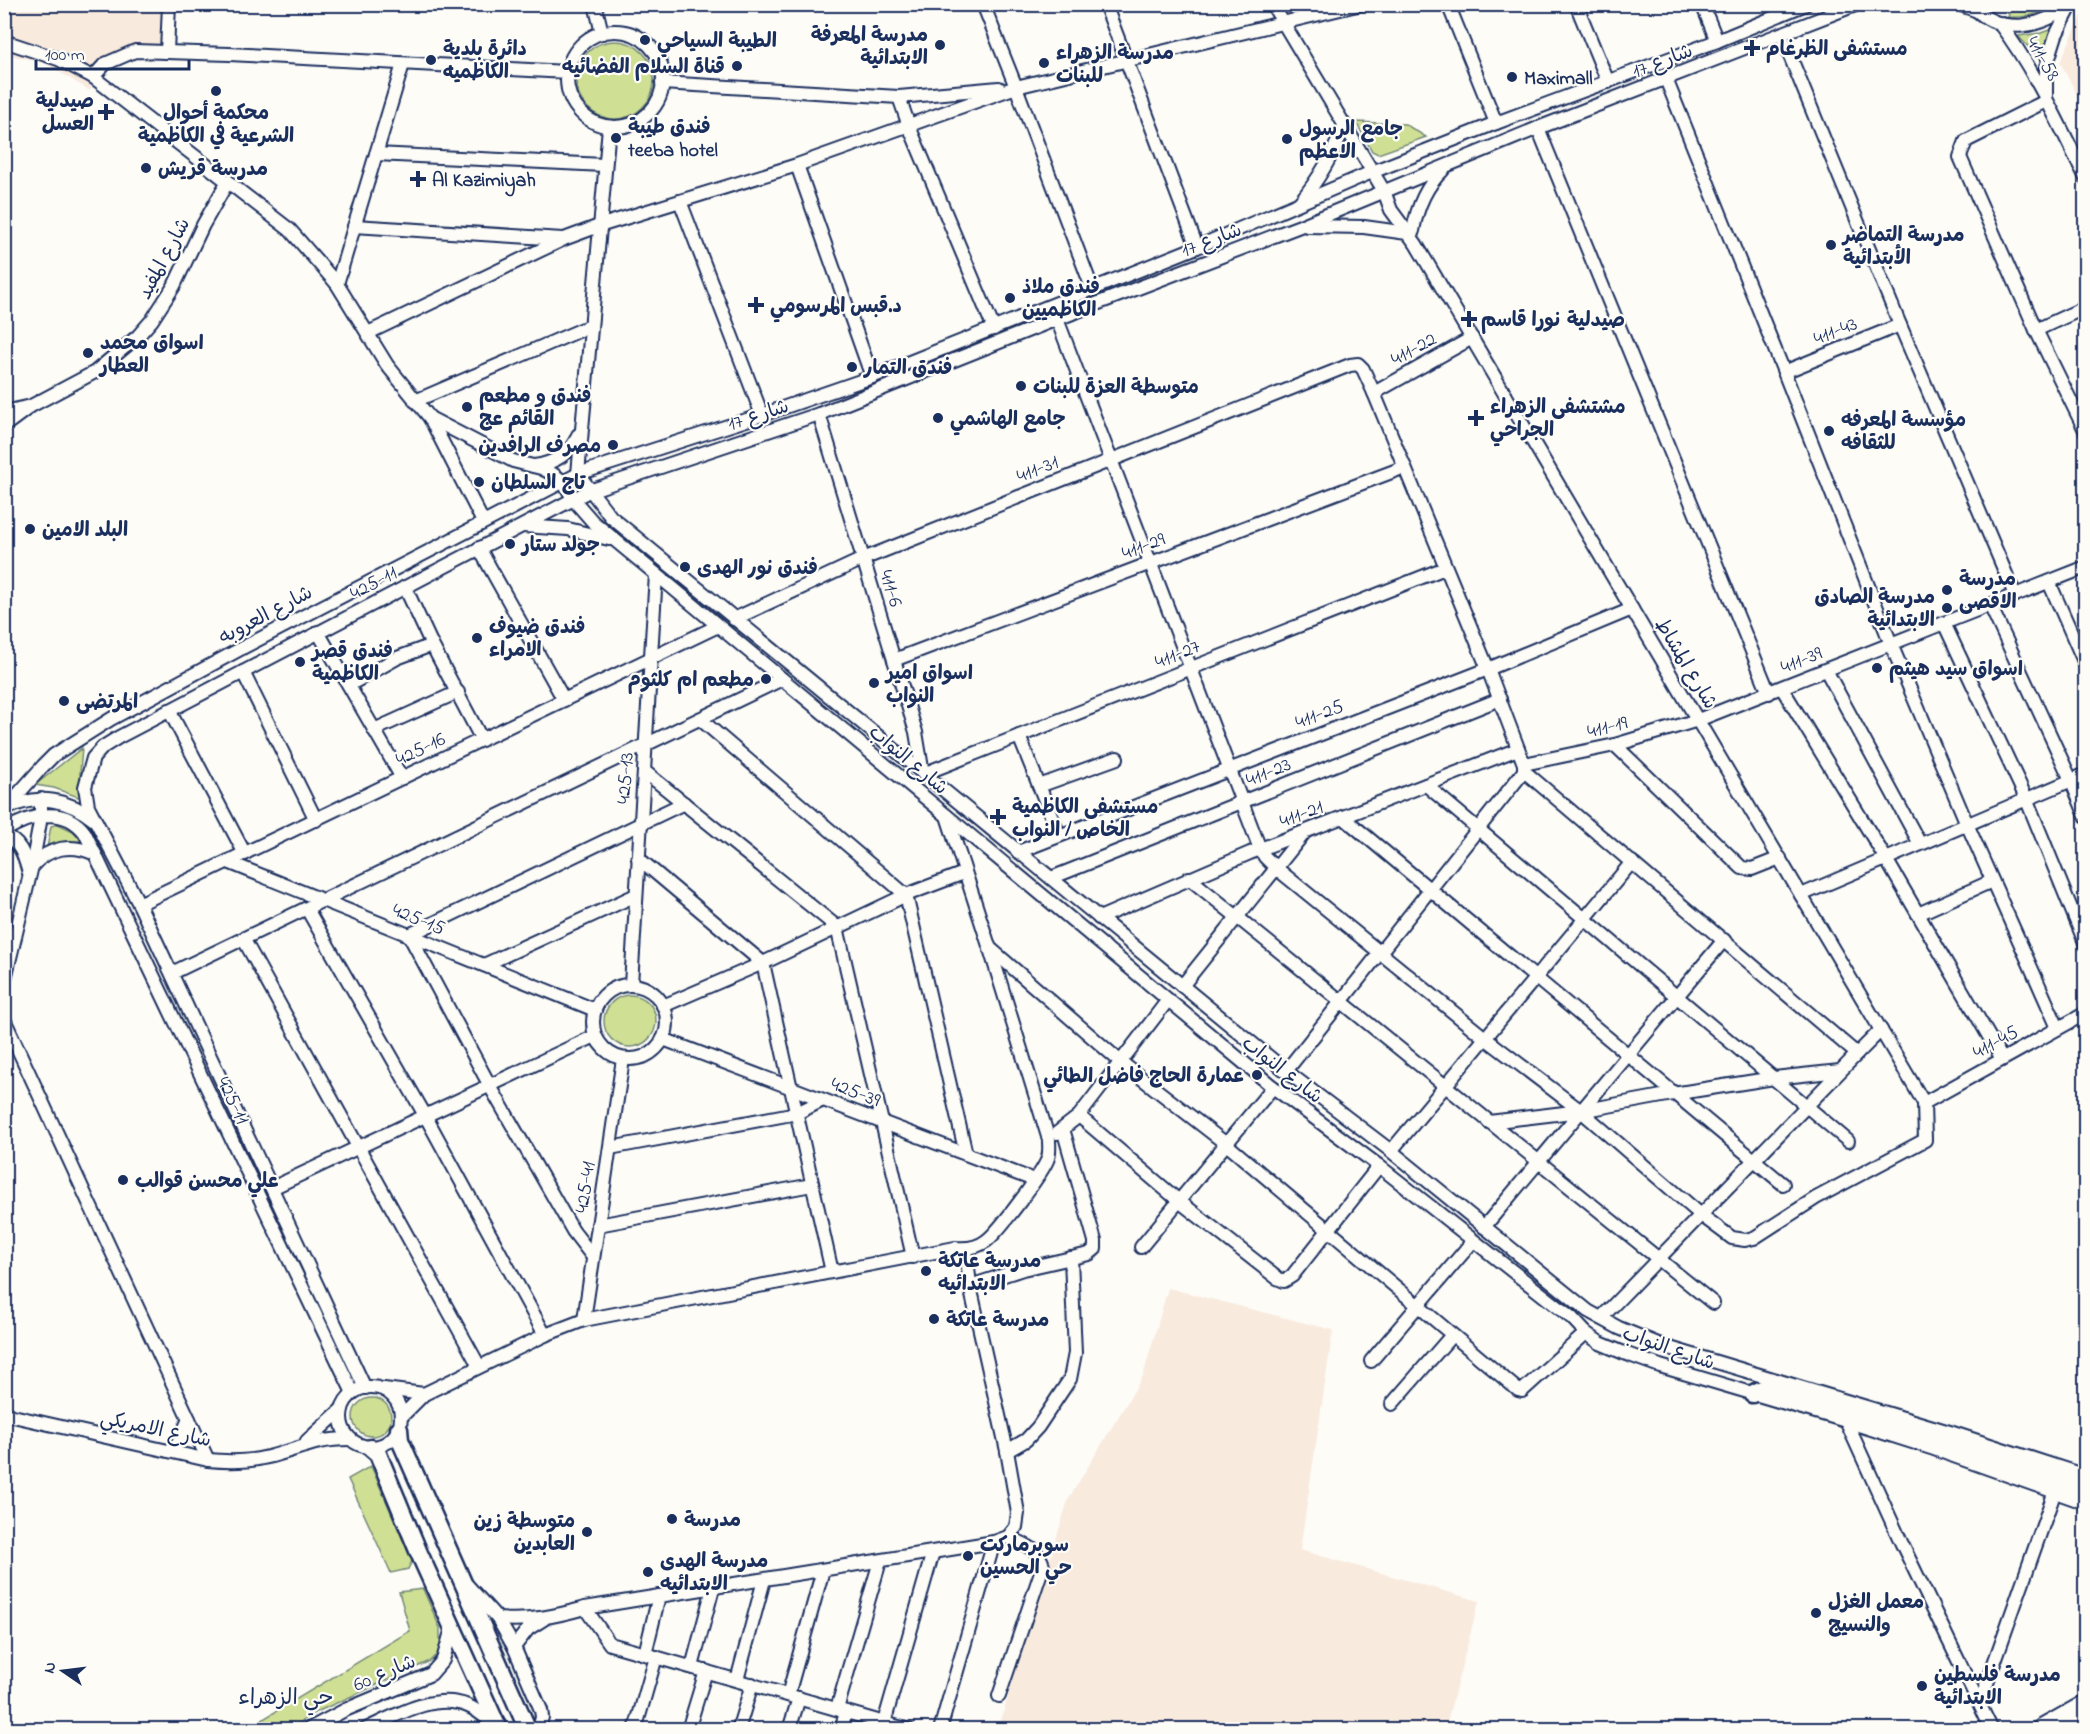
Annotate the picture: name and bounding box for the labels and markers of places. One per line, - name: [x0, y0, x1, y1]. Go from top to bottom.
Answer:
- place label: مدرسة المعرفة الابتدائية: [811, 22, 928, 74]
- place label: الطيبة السياحي: [657, 28, 777, 58]
- marker: الطيبة السياحي: [638, 33, 652, 47]
- place label: دائرة بلدية الكاظميه: [443, 36, 527, 88]
- place label: مستشفى الظرغام: [1766, 36, 1908, 65]
- marker: مدرسة المعرفة الابتدائية: [933, 38, 947, 52]
- marker: مستشفى الظرغام: [1743, 39, 1761, 57]
- place label: مدرسة الزهراء للبنات: [1056, 40, 1174, 92]
- marker: دائرة بلدية الكاظميه: [424, 53, 438, 67]
- place label: قناة السلام الفضائيه: [562, 54, 725, 83]
- marker: مدرسة الزهراء للبنات: [1037, 56, 1051, 70]
- marker: قناة السلام الفضائيه: [730, 59, 744, 73]
- place label: Maximall: [1524, 65, 1593, 94]
- marker: Maximall: [1505, 70, 1519, 84]
- marker: محكمة أحوال الشرعية في الكاظمية: [209, 84, 223, 98]
- place label: صيدلية العسل: [36, 88, 94, 140]
- place label: محكمة أحوال الشرعية في الكاظمية: [138, 100, 294, 152]
- marker: صيدلية العسل: [99, 105, 113, 119]
- place label: فندق طيبة teeba hotel: [627, 114, 718, 166]
- place label: جامع الرسول الاعظم: [1299, 116, 1403, 168]
- marker: فندق طيبة teeba hotel: [609, 131, 623, 145]
- marker: جامع الرسول الاعظم: [1280, 132, 1294, 146]
- place label: مدرسة قريش: [158, 156, 268, 185]
- marker: مدرسة قريش: [139, 161, 153, 175]
- place label: Al Kazimiyah: [432, 167, 536, 197]
- marker: Al Kazimiyah: [409, 170, 427, 188]
- place label: مدرسة التماضر الأبتدائية: [1841, 222, 1965, 274]
- marker: مدرسة التماضر الأبتدائية: [1824, 238, 1838, 252]
- place label: فندق ملاذ الكاظميين: [1022, 274, 1100, 326]
- marker: فندق ملاذ الكاظميين: [1003, 291, 1017, 305]
- place label: د.قبس المرسومي: [770, 293, 902, 323]
- marker: د.قبس المرسومي: [747, 296, 765, 314]
- place label: صيدلية نورا قاسم: [1481, 307, 1625, 336]
- marker: صيدلية نورا قاسم: [1462, 312, 1476, 326]
- place label: اسواق محمد العطار: [98, 330, 204, 382]
- marker: اسواق محمد العطار: [81, 346, 95, 360]
- place label: فندق التمار: [863, 355, 952, 384]
- marker: فندق التمار: [845, 360, 859, 374]
- place label: متوسطة العزة للبنات: [1033, 374, 1199, 403]
- marker: متوسطة العزة للبنات: [1014, 379, 1028, 393]
- place label: فندق و مطعم القائم عج: [479, 383, 591, 435]
- place label: مشتشفى الزهراء الجراحي: [1490, 394, 1626, 447]
- marker: فندق و مطعم القائم عج: [460, 400, 474, 414]
- place label: جامع الهاشمي: [950, 406, 1066, 436]
- place label: مؤسسة المعرفه للثقافه: [1841, 407, 1966, 459]
- marker: مشتشفى الزهراء الجراحي: [1467, 409, 1485, 427]
- marker: جامع الهاشمي: [931, 411, 945, 425]
- marker: مؤسسة المعرفه للثقافه: [1822, 424, 1836, 438]
- place label: مصرف الرافدين: [478, 433, 601, 462]
- marker: مصرف الرافدين: [606, 438, 620, 452]
- place label: تاج السلطان: [491, 470, 587, 499]
- marker: تاج السلطان: [472, 475, 486, 489]
- place label: البلد الامين: [42, 517, 128, 546]
- marker: البلد الامين: [23, 522, 37, 536]
- place label: جولد ستار: [520, 532, 600, 561]
- marker: جولد ستار: [503, 537, 517, 551]
- place label: فندق نور الهدى: [697, 555, 818, 584]
- marker: فندق نور الهدى: [678, 560, 692, 574]
- place label: مدرسة الاقصى: [1959, 566, 2017, 618]
- marker: مدرسة الاقصى: [1940, 583, 1954, 597]
- place label: مدرسة الصادق الابتدائية: [1815, 584, 1935, 636]
- marker: مدرسة الصادق الابتدائية: [1940, 601, 1954, 615]
- place label: فندق ضيوف الامراء: [489, 614, 585, 666]
- marker: فندق ضيوف الامراء: [470, 631, 484, 645]
- place label: فندق قصر الكاظمية: [310, 638, 393, 690]
- marker: فندق قصر الكاظمية: [293, 655, 307, 669]
- place label: اسواق سيد هيثم: [1889, 656, 2023, 685]
- place label: اسواق امير النواب: [884, 660, 973, 712]
- marker: اسواق سيد هيثم: [1870, 661, 1884, 675]
- place label: مطعم ام كلثوم: [628, 667, 754, 696]
- marker: مطعم ام كلثوم: [759, 672, 773, 686]
- marker: اسواق امير النواب: [867, 676, 881, 690]
- place label: المرتضى: [76, 689, 138, 718]
- marker: المرتضى: [57, 694, 71, 708]
- place label: مستشفى الكاظمية الخاص / النواب: [1012, 794, 1158, 846]
- marker: مستشفى الكاظمية الخاص / النواب: [989, 808, 1007, 826]
- place label: عمارة الحاج فاضل الطائي: [1043, 1063, 1245, 1093]
- marker: عمارة الحاج فاضل الطائي: [1250, 1068, 1264, 1082]
- place label: علي محسن قوالب: [135, 1168, 279, 1198]
- marker: علي محسن قوالب: [116, 1173, 130, 1187]
- place label: مدرسة عاتكة الابتدائيه: [938, 1248, 1041, 1300]
- marker: مدرسة عاتكة الابتدائيه: [919, 1264, 933, 1278]
- place label: مدرسة عاتكة: [946, 1307, 1049, 1336]
- marker: مدرسة عاتكة: [927, 1312, 941, 1326]
- place label: مدرسة: [684, 1507, 741, 1536]
- place label: متوسطة زين العابدين: [473, 1508, 575, 1560]
- marker: مدرسة: [665, 1512, 679, 1526]
- marker: متوسطة زين العابدين: [580, 1525, 594, 1539]
- place label: سوبرماركت حي الحسين: [980, 1532, 1072, 1585]
- place label: مدرسة الهدى الابتدائيه: [660, 1548, 768, 1600]
- marker: سوبرماركت حي الحسين: [961, 1549, 975, 1563]
- marker: مدرسة الهدى الابتدائيه: [641, 1565, 655, 1579]
- place label: معمل الغزل والنسيج: [1828, 1589, 1924, 1641]
- marker: معمل الغزل والنسيج: [1809, 1606, 1823, 1620]
- place label: مدرسة فلسطين الابتدائية: [1934, 1662, 2061, 1714]
- marker: مدرسة فلسطين الابتدائية: [1915, 1679, 1929, 1693]

